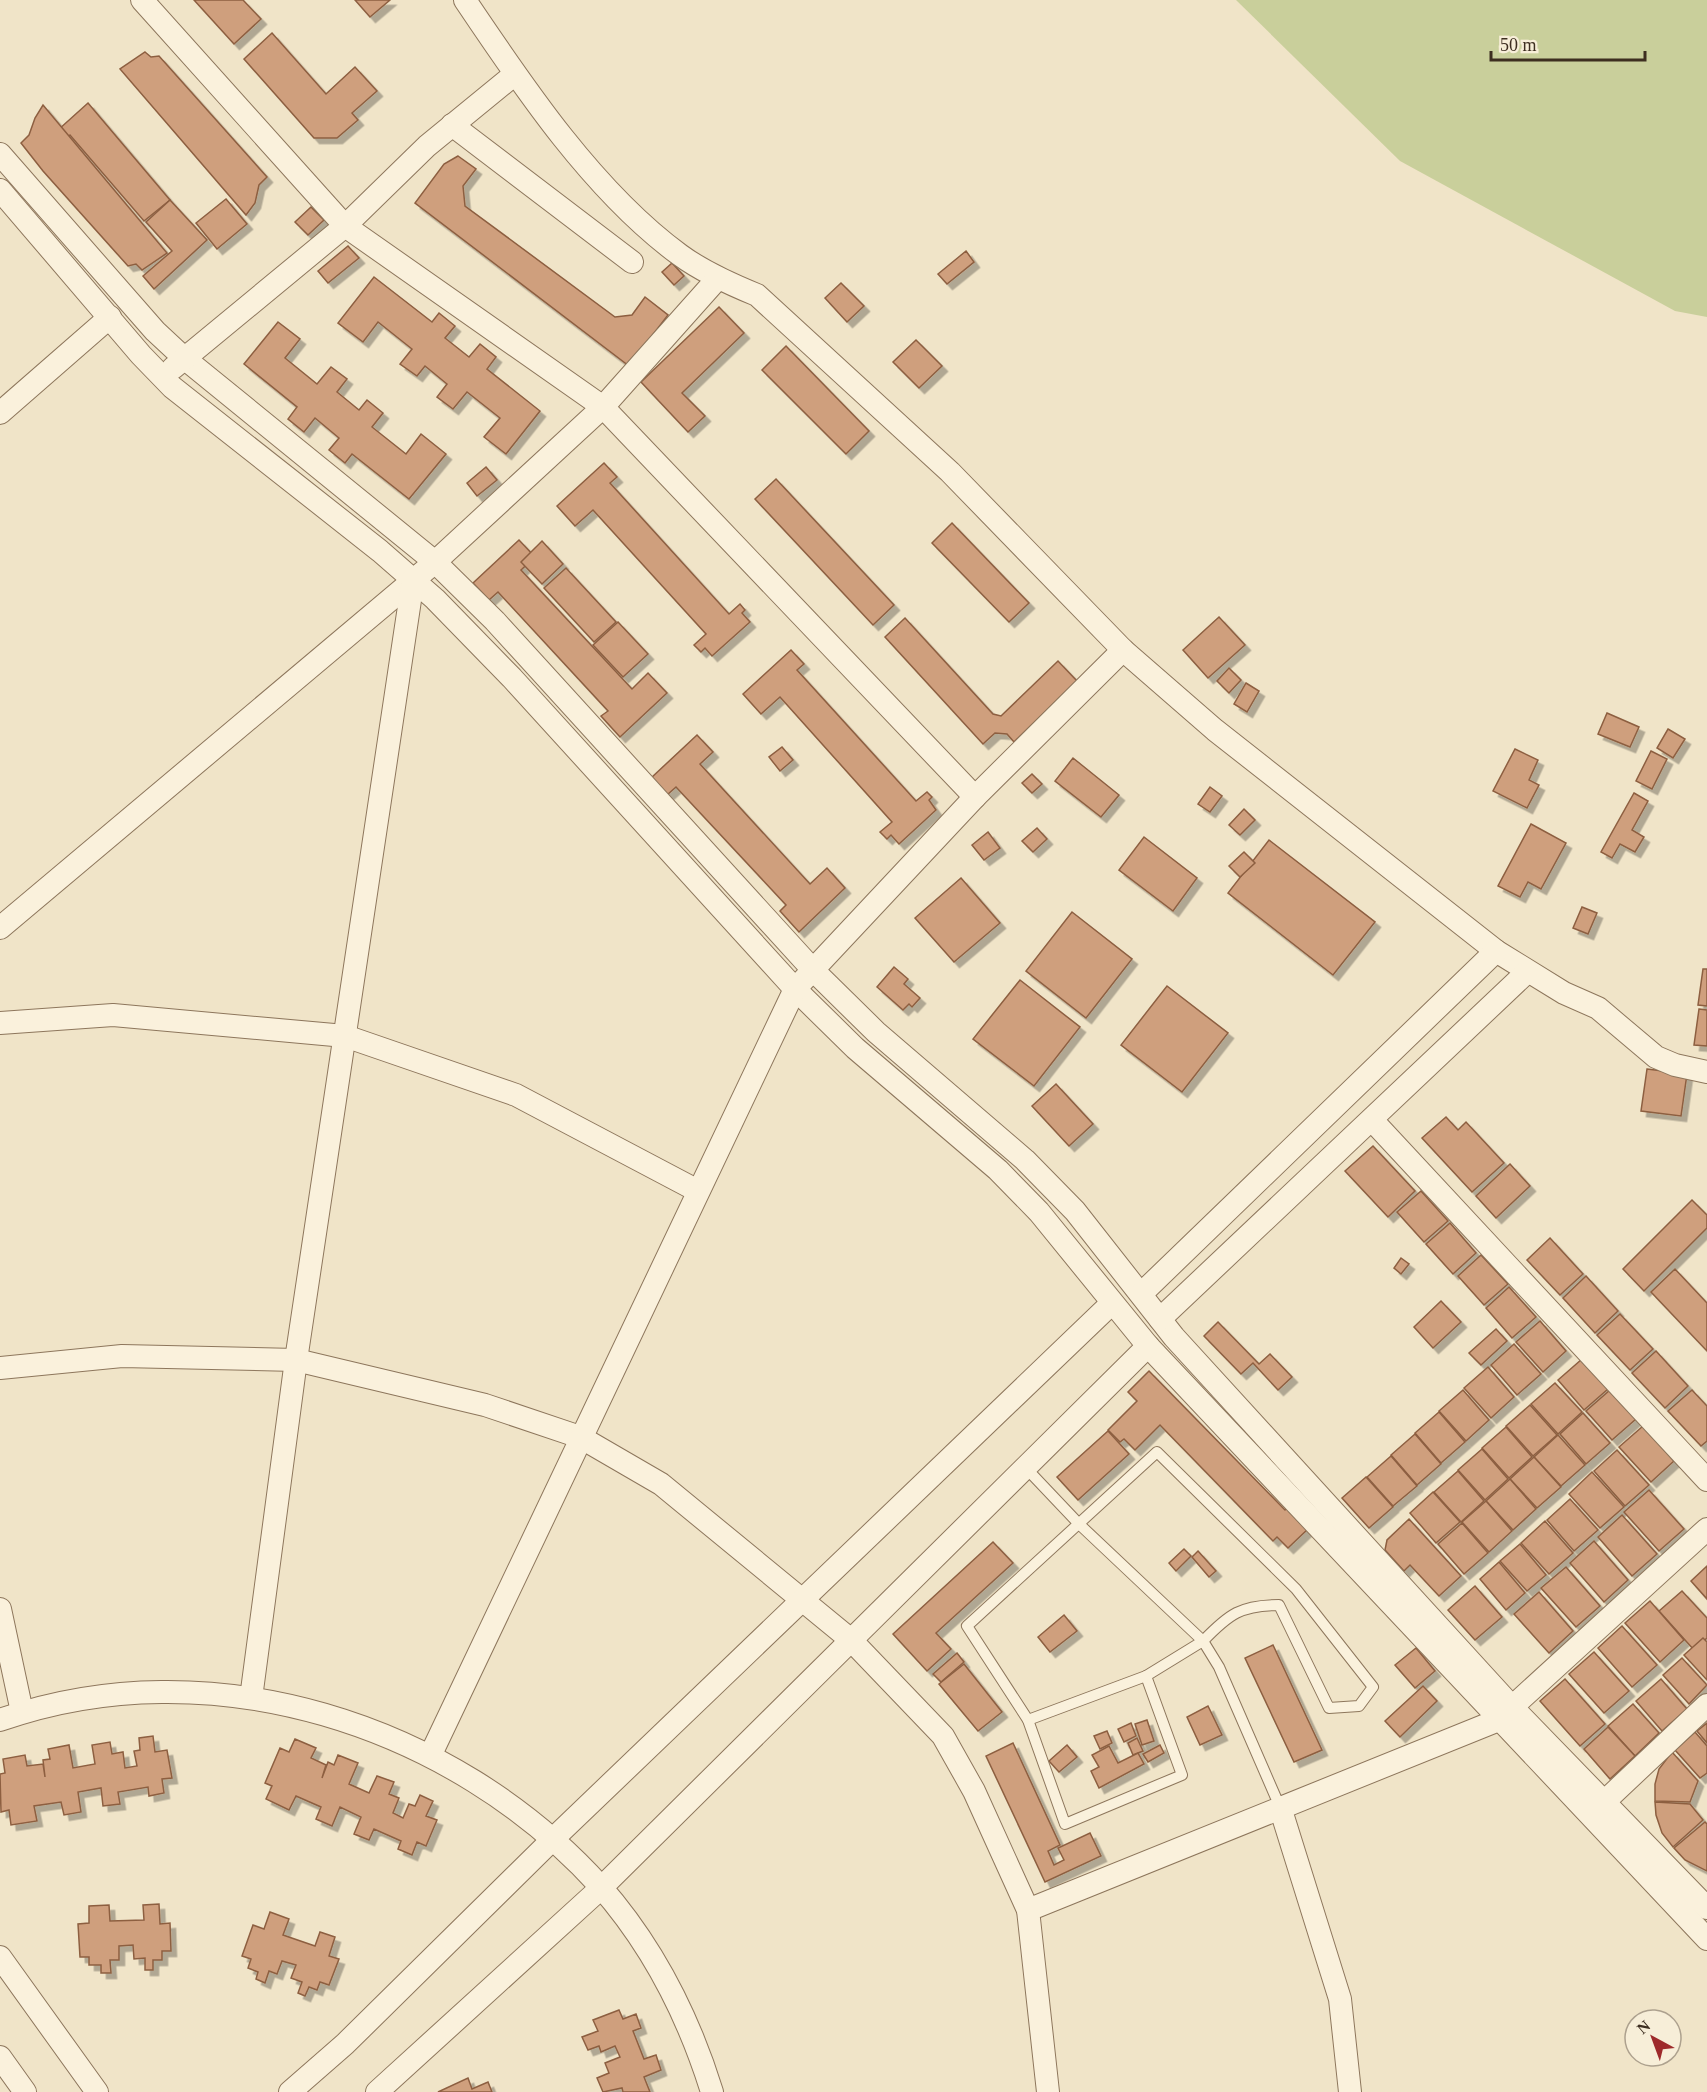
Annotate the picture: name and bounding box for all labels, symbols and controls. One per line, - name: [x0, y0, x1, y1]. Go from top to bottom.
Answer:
- scale bar: [1491, 24, 1646, 62]
- text: 50 m: [1500, 35, 1537, 55]
- north arrow: [1623, 2008, 1683, 2068]
- text: N: [1634, 2017, 1654, 2037]

